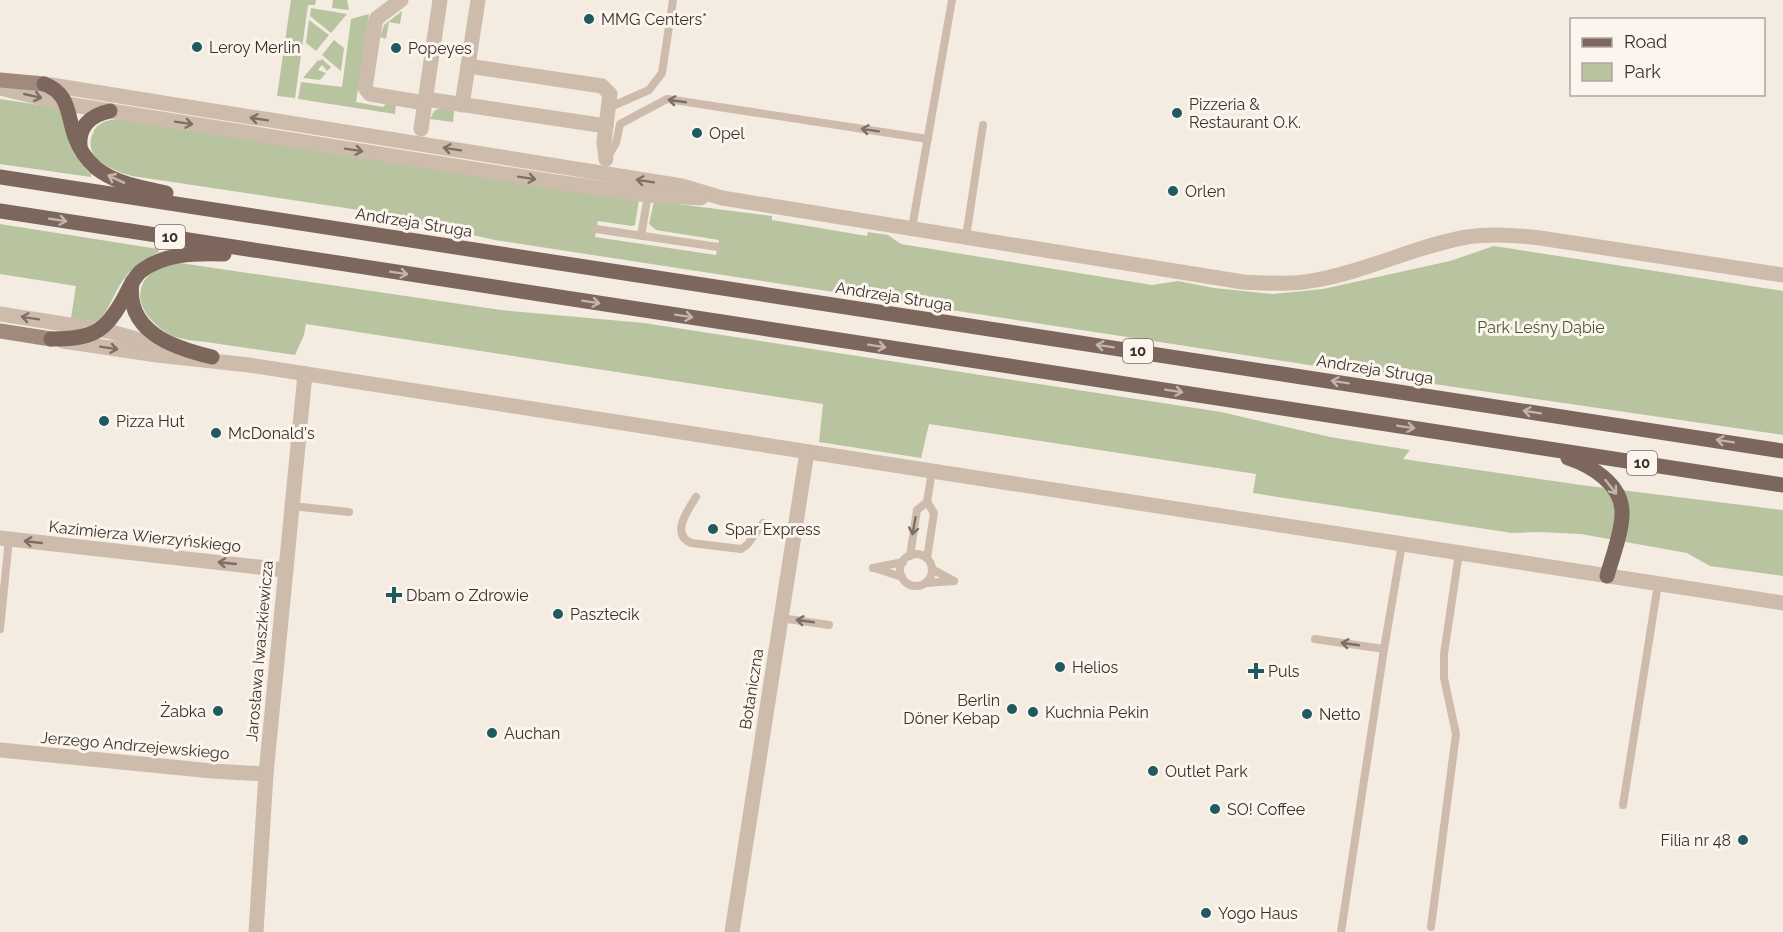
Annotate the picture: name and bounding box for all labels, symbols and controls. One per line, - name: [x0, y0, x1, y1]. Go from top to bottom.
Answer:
- place label: MMG Centers*: [601, 10, 707, 29]
- marker: MMG Centers*: [582, 12, 596, 26]
- legend: [1570, 18, 1765, 96]
- text: Road: [1624, 31, 1667, 52]
- place label: Leroy Merlin: [209, 38, 301, 57]
- place label: Popeyes: [408, 39, 472, 58]
- marker: Leroy Merlin: [190, 40, 204, 54]
- marker: Popeyes: [389, 41, 403, 55]
- text: Park: [1624, 61, 1661, 82]
- one-way arrow: [24, 91, 43, 103]
- one-way arrow: [668, 95, 687, 106]
- place label: Pizzeria & Restaurant O.K.: [1189, 95, 1301, 132]
- marker: Pizzeria & Restaurant O.K.: [1170, 106, 1184, 120]
- one-way arrow: [250, 114, 270, 125]
- one-way arrow: [174, 118, 193, 129]
- place label: Opel: [709, 124, 745, 143]
- one-way arrow: [860, 125, 880, 136]
- marker: Opel: [690, 126, 704, 140]
- one-way arrow: [443, 144, 462, 155]
- one-way arrow: [344, 145, 364, 156]
- one-way arrow: [107, 172, 125, 184]
- one-way arrow: [516, 172, 536, 183]
- one-way arrow: [635, 175, 655, 186]
- place label: Orlen: [1185, 182, 1226, 201]
- marker: Orlen: [1166, 184, 1180, 198]
- street label: Andrzeja Struga: [354, 204, 474, 241]
- one-way arrow: [47, 215, 67, 226]
- road number: 10: [155, 225, 185, 249]
- one-way arrow: [388, 267, 408, 278]
- street label: Andrzeja Struga: [834, 278, 954, 315]
- one-way arrow: [581, 297, 601, 308]
- one-way arrow: [674, 311, 694, 322]
- one-way arrow: [20, 313, 40, 324]
- park label: Park Leśny Dąbie: [1477, 318, 1605, 337]
- road number: 10: [1123, 339, 1153, 363]
- one-way arrow: [867, 340, 886, 351]
- one-way arrow: [1096, 341, 1116, 352]
- one-way arrow: [99, 342, 118, 353]
- street label: Andrzeja Struga: [1315, 351, 1435, 388]
- one-way arrow: [1330, 377, 1350, 388]
- one-way arrow: [1163, 386, 1183, 397]
- one-way arrow: [1523, 406, 1543, 417]
- place label: Pizza Hut: [116, 412, 185, 431]
- marker: Pizza Hut: [97, 414, 111, 428]
- one-way arrow: [1395, 422, 1415, 433]
- place label: McDonald's: [228, 424, 315, 443]
- marker: McDonald's: [209, 426, 223, 440]
- one-way arrow: [1716, 436, 1736, 447]
- road number: 10: [1627, 451, 1657, 475]
- one-way arrow: [1604, 478, 1617, 494]
- one-way arrow: [909, 516, 920, 536]
- street label: Kazimierza Wierzyńskiego: [48, 517, 242, 556]
- place label: Spar Express: [725, 520, 821, 539]
- marker: Spar Express: [706, 522, 720, 536]
- one-way arrow: [24, 536, 44, 547]
- one-way arrow: [218, 557, 237, 568]
- street label: Jarosława Iwaszkiewicza: [242, 560, 277, 742]
- place label: Dbam o Zdrowie: [406, 586, 529, 605]
- marker: Dbam o Zdrowie: [387, 588, 401, 602]
- place label: Pasztecik: [570, 605, 640, 624]
- marker: Pasztecik: [551, 607, 565, 621]
- one-way arrow: [796, 616, 815, 627]
- one-way arrow: [1340, 638, 1360, 649]
- street label: Botaniczna: [736, 647, 767, 731]
- place label: Helios: [1072, 658, 1118, 677]
- marker: Helios: [1053, 660, 1067, 674]
- place label: Puls: [1268, 662, 1300, 681]
- marker: Puls: [1249, 664, 1263, 678]
- place label: Berlin Döner Kebap: [903, 691, 1000, 728]
- place label: Żabka: [160, 701, 206, 721]
- marker: Berlin Döner Kebap: [1005, 702, 1019, 716]
- place label: Kuchnia Pekin: [1045, 703, 1149, 722]
- marker: Żabka: [211, 704, 225, 718]
- marker: Kuchnia Pekin: [1026, 705, 1040, 719]
- place label: Netto: [1319, 705, 1361, 724]
- marker: Netto: [1300, 707, 1314, 721]
- place label: Auchan: [504, 724, 560, 743]
- marker: Auchan: [485, 726, 499, 740]
- street label: Jerzego Andrzejewskiego: [40, 728, 230, 763]
- place label: Outlet Park: [1165, 762, 1248, 781]
- marker: Outlet Park: [1146, 764, 1160, 778]
- place label: SO! Coffee: [1227, 800, 1305, 819]
- marker: SO! Coffee: [1208, 802, 1222, 816]
- place label: Filia nr 48: [1661, 831, 1731, 850]
- marker: Filia nr 48: [1736, 833, 1750, 847]
- place label: Yogo Haus: [1218, 904, 1298, 923]
- marker: Yogo Haus: [1199, 906, 1213, 920]

